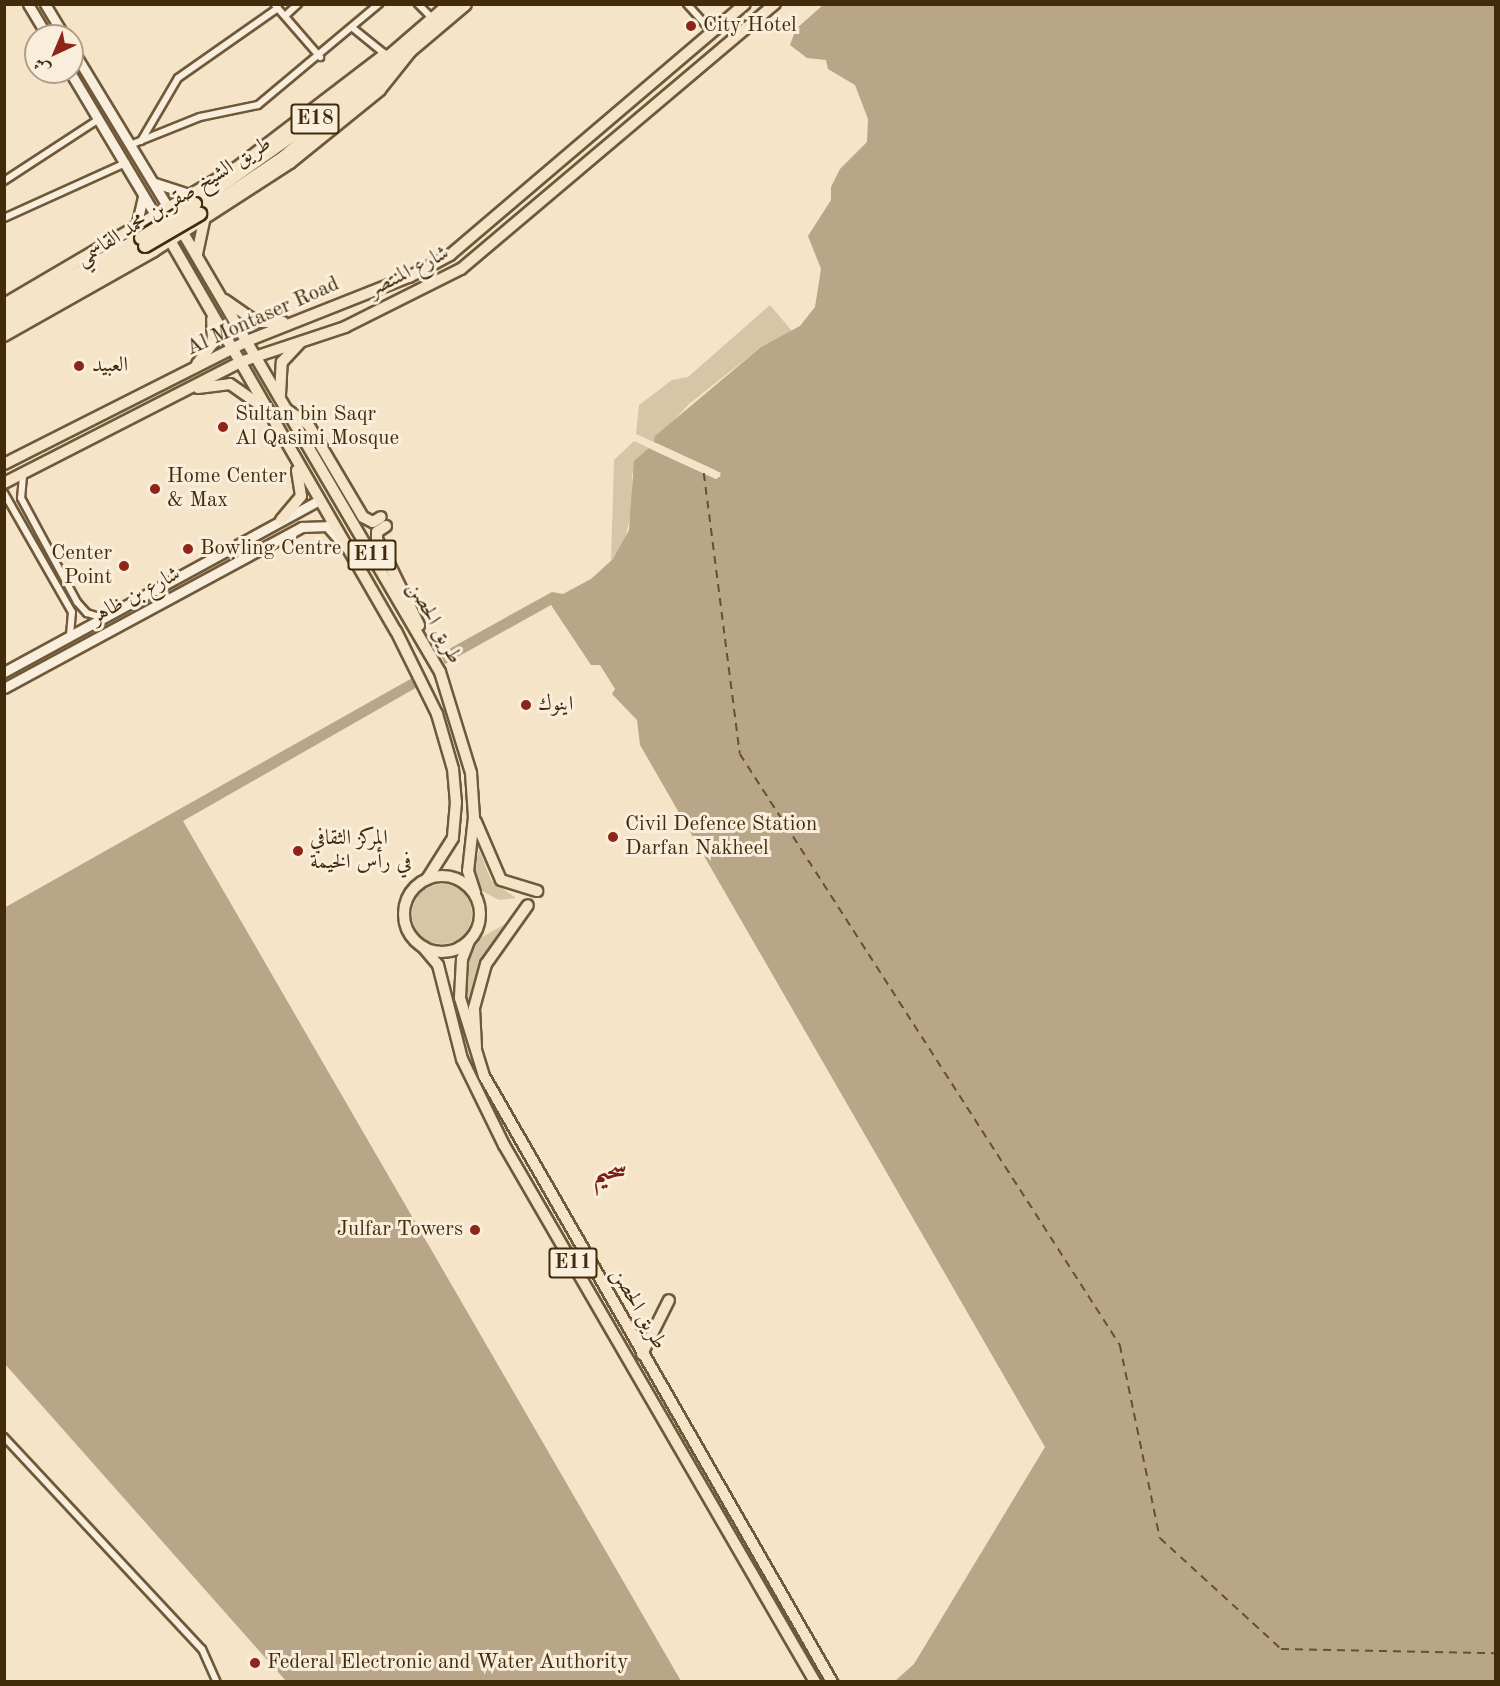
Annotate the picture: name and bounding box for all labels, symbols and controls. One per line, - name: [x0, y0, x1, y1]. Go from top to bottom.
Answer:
- place label: City Hotel: [703, 13, 797, 39]
- marker: City Hotel: [684, 19, 698, 33]
- north arrow: [24, 24, 84, 84]
- text: ش: [32, 54, 54, 77]
- road number: E18: [290, 102, 340, 136]
- street label: طريق الشيخ صقر بن محمد القاسمي: [72, 132, 276, 272]
- street label: شارع المنتصر: [365, 241, 453, 303]
- street label: Al Montaser Road: [183, 272, 343, 362]
- place label: العبيد: [92, 353, 128, 379]
- marker: العبيد: [70, 357, 88, 375]
- place label: Sultan bin Saqr Al Qasimi Mosque: [235, 402, 399, 452]
- marker: Sultan bin Saqr Al Qasimi Mosque: [216, 420, 230, 434]
- place label: Home Center & Max: [167, 464, 287, 514]
- marker: Home Center & Max: [148, 482, 162, 496]
- place label: Bowling Centre: [200, 536, 341, 562]
- road number: E11: [346, 538, 398, 572]
- place label: Center Point: [51, 541, 112, 591]
- marker: Bowling Centre: [181, 542, 195, 556]
- marker: Center Point: [117, 559, 131, 573]
- street label: شارع بن ظاهر: [87, 562, 185, 630]
- street label: طريق الحصن: [401, 577, 467, 669]
- place label: اينوك: [538, 692, 573, 718]
- marker: اينوك: [519, 698, 533, 712]
- place label: Civil Defence Station Darfan Nakheel: [625, 812, 817, 862]
- place label: المركز الثقافي في رأس الخيمة: [310, 826, 411, 876]
- marker: Civil Defence Station Darfan Nakheel: [606, 830, 620, 844]
- marker: المركز الثقافي في رأس الخيمة: [291, 844, 305, 858]
- district label: سحيم: [593, 1156, 627, 1188]
- place label: Julfar Towers: [337, 1217, 463, 1243]
- marker: Julfar Towers: [468, 1223, 482, 1237]
- road number: E11: [548, 1246, 598, 1280]
- street label: طريق الحصن: [605, 1264, 671, 1354]
- place label: Federal Electronic and Water Authority: [267, 1650, 628, 1676]
- marker: Federal Electronic and Water Authority: [248, 1656, 262, 1670]

